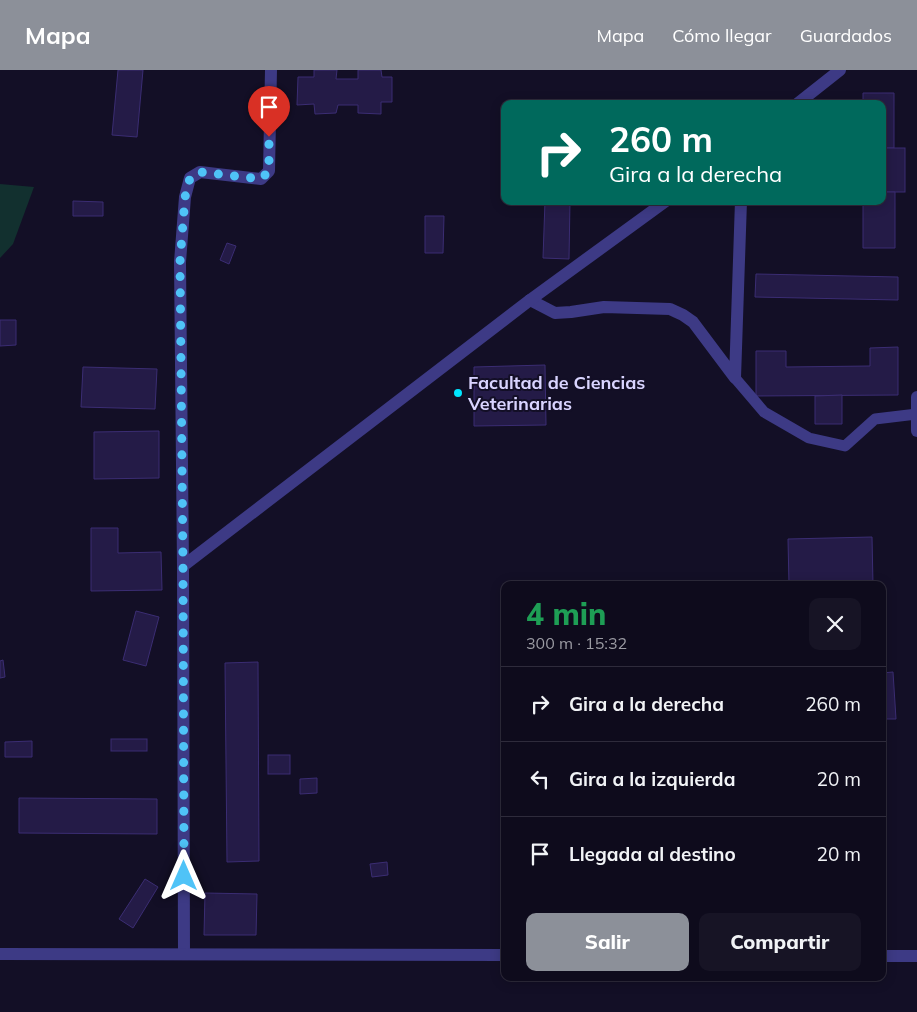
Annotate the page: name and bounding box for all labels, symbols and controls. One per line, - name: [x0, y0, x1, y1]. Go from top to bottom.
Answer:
- text: Mapa: [25, 20, 91, 50]
- text: Mapa: [596, 24, 644, 47]
- text: Cómo llegar: [672, 24, 772, 47]
- text: Guardados: [800, 24, 892, 47]
- pin: [248, 86, 290, 137]
- icon: arrive: [255, 93, 283, 121]
- text: 260 m: [609, 117, 713, 161]
- icon: right: [526, 120, 591, 185]
- text: Gira a la derecha: [609, 160, 782, 188]
- place label: Facultad de Ciencias Veterinarias: [467, 371, 645, 415]
- marker: Facultad de Ciencias Veterinarias: [452, 387, 464, 399]
- text: 4 min: [526, 595, 606, 633]
- button: close: [809, 598, 861, 650]
- text: 300 m · 15:32: [526, 633, 627, 653]
- icon: right: [526, 690, 554, 718]
- text: Gira a la derecha: [569, 692, 724, 716]
- text: 260 m: [805, 692, 861, 716]
- icon: left: [526, 765, 554, 793]
- text: Gira a la izquierda: [569, 767, 735, 791]
- text: 20 m: [817, 767, 861, 791]
- icon: arrive: [526, 840, 554, 868]
- text: Llegada al destino: [569, 842, 736, 866]
- text: 20 m: [817, 842, 861, 866]
- position arrow: [157, 849, 209, 901]
- button: Salir: [526, 913, 689, 971]
- button: Compartir: [699, 913, 861, 971]

